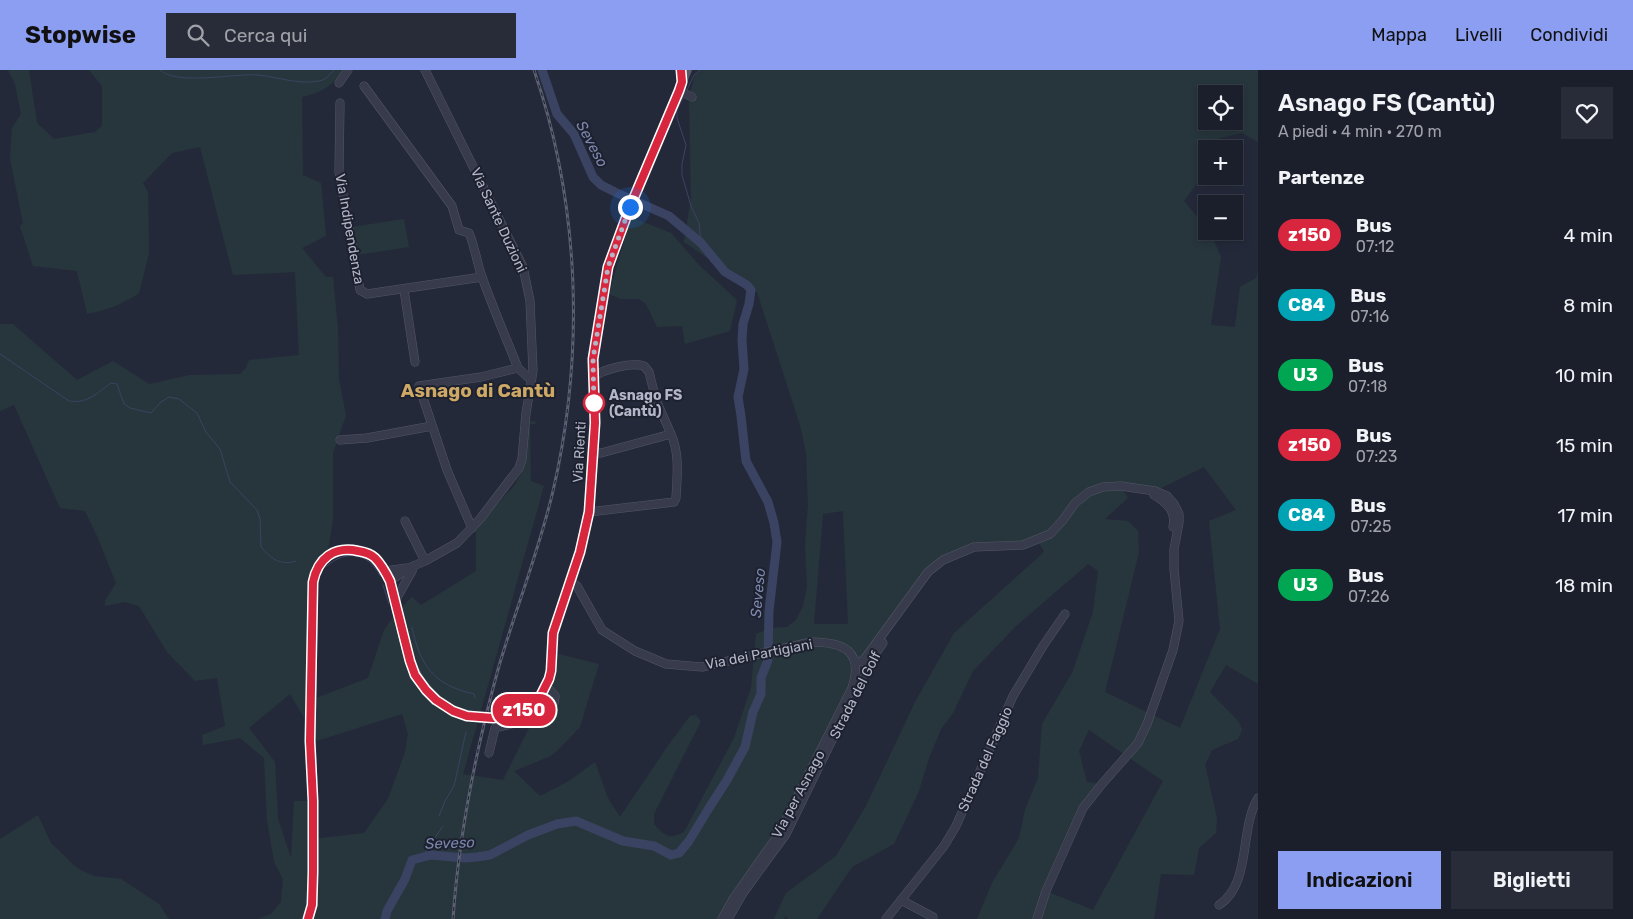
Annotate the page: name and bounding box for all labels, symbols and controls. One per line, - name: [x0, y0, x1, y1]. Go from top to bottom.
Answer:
- search box: [166, 13, 516, 58]
- text: Stopwise: [25, 21, 136, 49]
- icon: search: [184, 21, 212, 49]
- text: Cerca qui: [224, 24, 307, 47]
- text: Mappa: [1371, 24, 1427, 46]
- text: Livelli: [1455, 24, 1502, 46]
- text: Condividi: [1530, 24, 1608, 46]
- map controls: [1198, 85, 1243, 240]
- button: locate: [1198, 85, 1243, 130]
- button: heart: [1561, 87, 1613, 139]
- text: Asnago FS (Cantù): [1278, 89, 1495, 117]
- water label: Seveso: [572, 118, 612, 171]
- text: A piedi · 4 min · 270 m: [1278, 122, 1442, 141]
- button: +: [1198, 140, 1243, 185]
- street label: Via Sante Duzioni: [467, 165, 530, 275]
- text: Partenze: [1278, 166, 1365, 189]
- street label: Via Indipendenza: [331, 173, 368, 286]
- your location: [618, 195, 643, 220]
- button: −: [1198, 195, 1243, 240]
- text: Bus: [1356, 214, 1392, 237]
- text: z150: [1288, 224, 1331, 246]
- text: 4 min: [1564, 224, 1613, 247]
- text: 07:12: [1356, 237, 1395, 256]
- text: Bus: [1350, 284, 1386, 307]
- text: C84: [1288, 294, 1325, 316]
- text: 8 min: [1563, 294, 1613, 317]
- text: 07:16: [1350, 307, 1389, 326]
- text: Bus: [1348, 354, 1384, 377]
- text: U3: [1293, 364, 1318, 386]
- text: 10 min: [1555, 364, 1613, 387]
- text: 07:18: [1348, 377, 1388, 396]
- district label: Asnago di Cantù: [401, 379, 555, 402]
- place label: Asnago FS (Cantù): [609, 387, 682, 420]
- marker: Asnago FS (Cantù): [583, 392, 605, 414]
- street label: Via Rienti: [569, 421, 590, 483]
- text: Bus: [1356, 424, 1392, 447]
- text: z150: [1288, 434, 1331, 456]
- text: 15 min: [1556, 434, 1613, 457]
- text: 07:23: [1356, 447, 1397, 466]
- text: Bus: [1350, 494, 1386, 517]
- text: C84: [1288, 504, 1325, 526]
- text: 17 min: [1557, 504, 1613, 527]
- text: 07:25: [1350, 517, 1392, 536]
- text: Bus: [1348, 564, 1384, 587]
- water label: Seveso: [747, 567, 769, 619]
- text: U3: [1293, 574, 1318, 596]
- text: 18 min: [1555, 574, 1613, 597]
- text: 07:26: [1348, 587, 1390, 606]
- street label: Via dei Partigiani: [704, 636, 814, 673]
- street label: Strada del Golf: [826, 648, 885, 742]
- line badge: z150: [489, 694, 559, 726]
- text: z150: [503, 699, 545, 721]
- street label: Strada del Faggio: [955, 704, 1016, 814]
- street label: Via per Asnago: [768, 747, 829, 841]
- water label: Seveso: [425, 833, 476, 853]
- button: Indicazioni: [1278, 851, 1441, 909]
- button: Biglietti: [1451, 851, 1613, 909]

